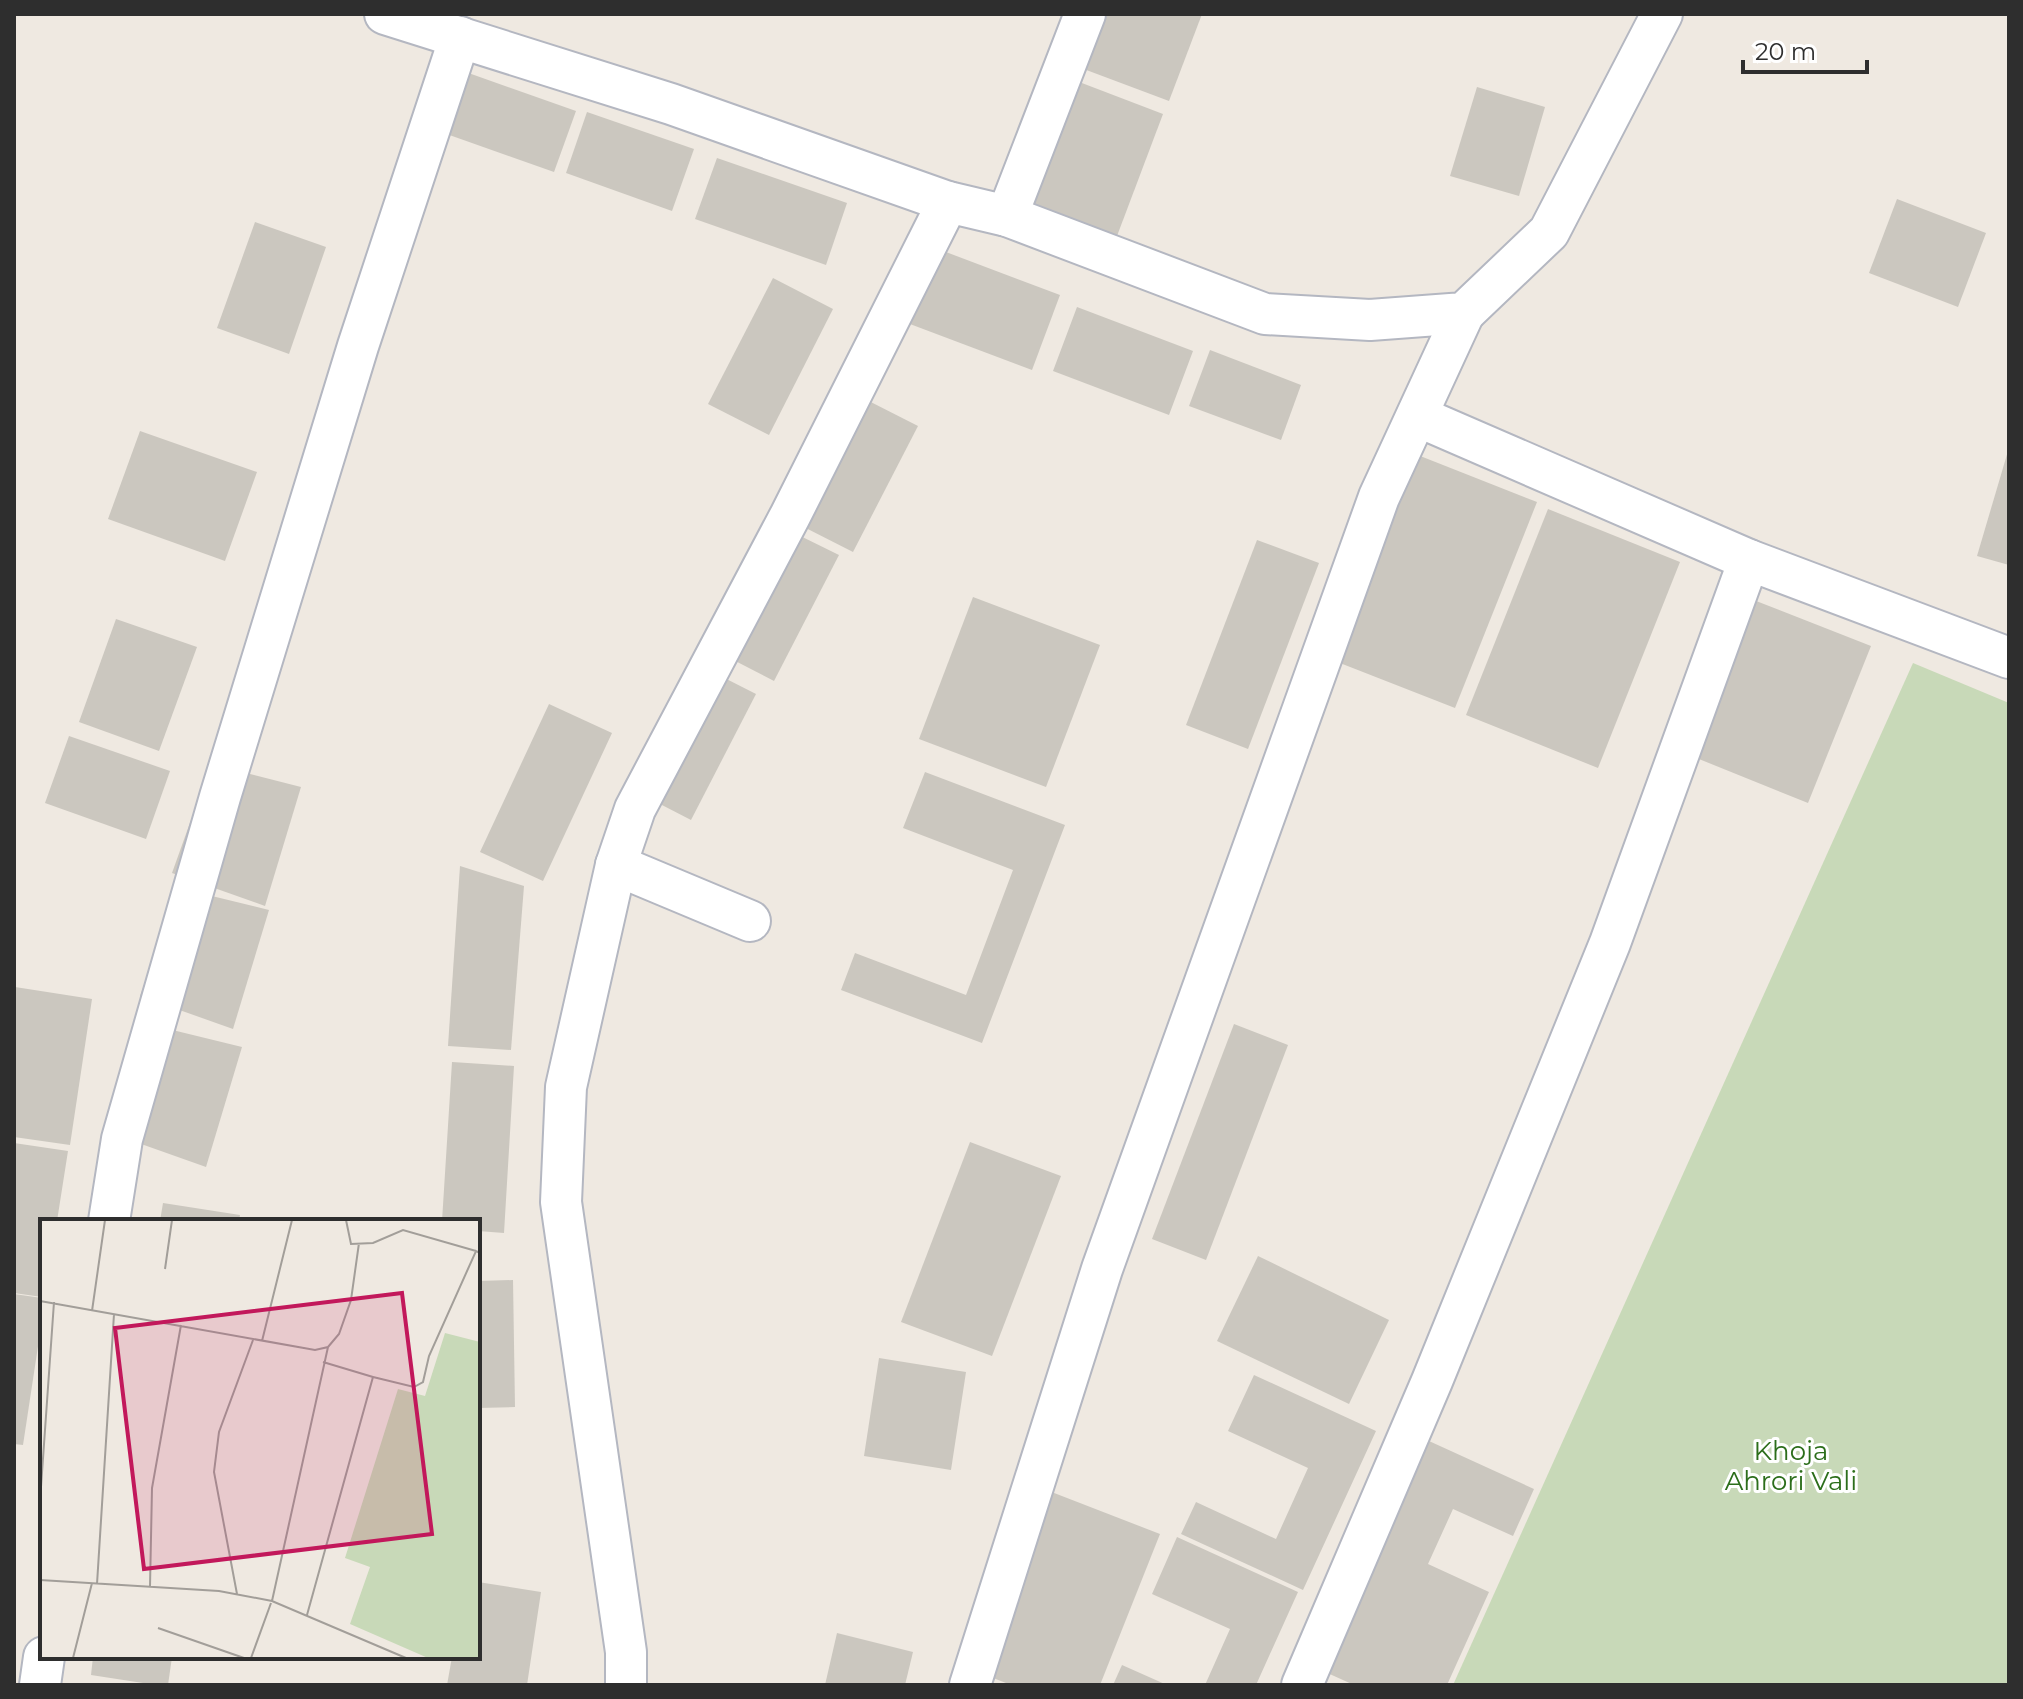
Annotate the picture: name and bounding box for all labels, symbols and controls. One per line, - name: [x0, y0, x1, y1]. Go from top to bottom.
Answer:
- scale bar: [1743, 24, 1867, 74]
- text: 20 m: [1755, 37, 1816, 66]
- inset map: [40, 1219, 480, 1659]
- park label: Khoja Ahrori Vali: [1725, 1435, 1857, 1497]

